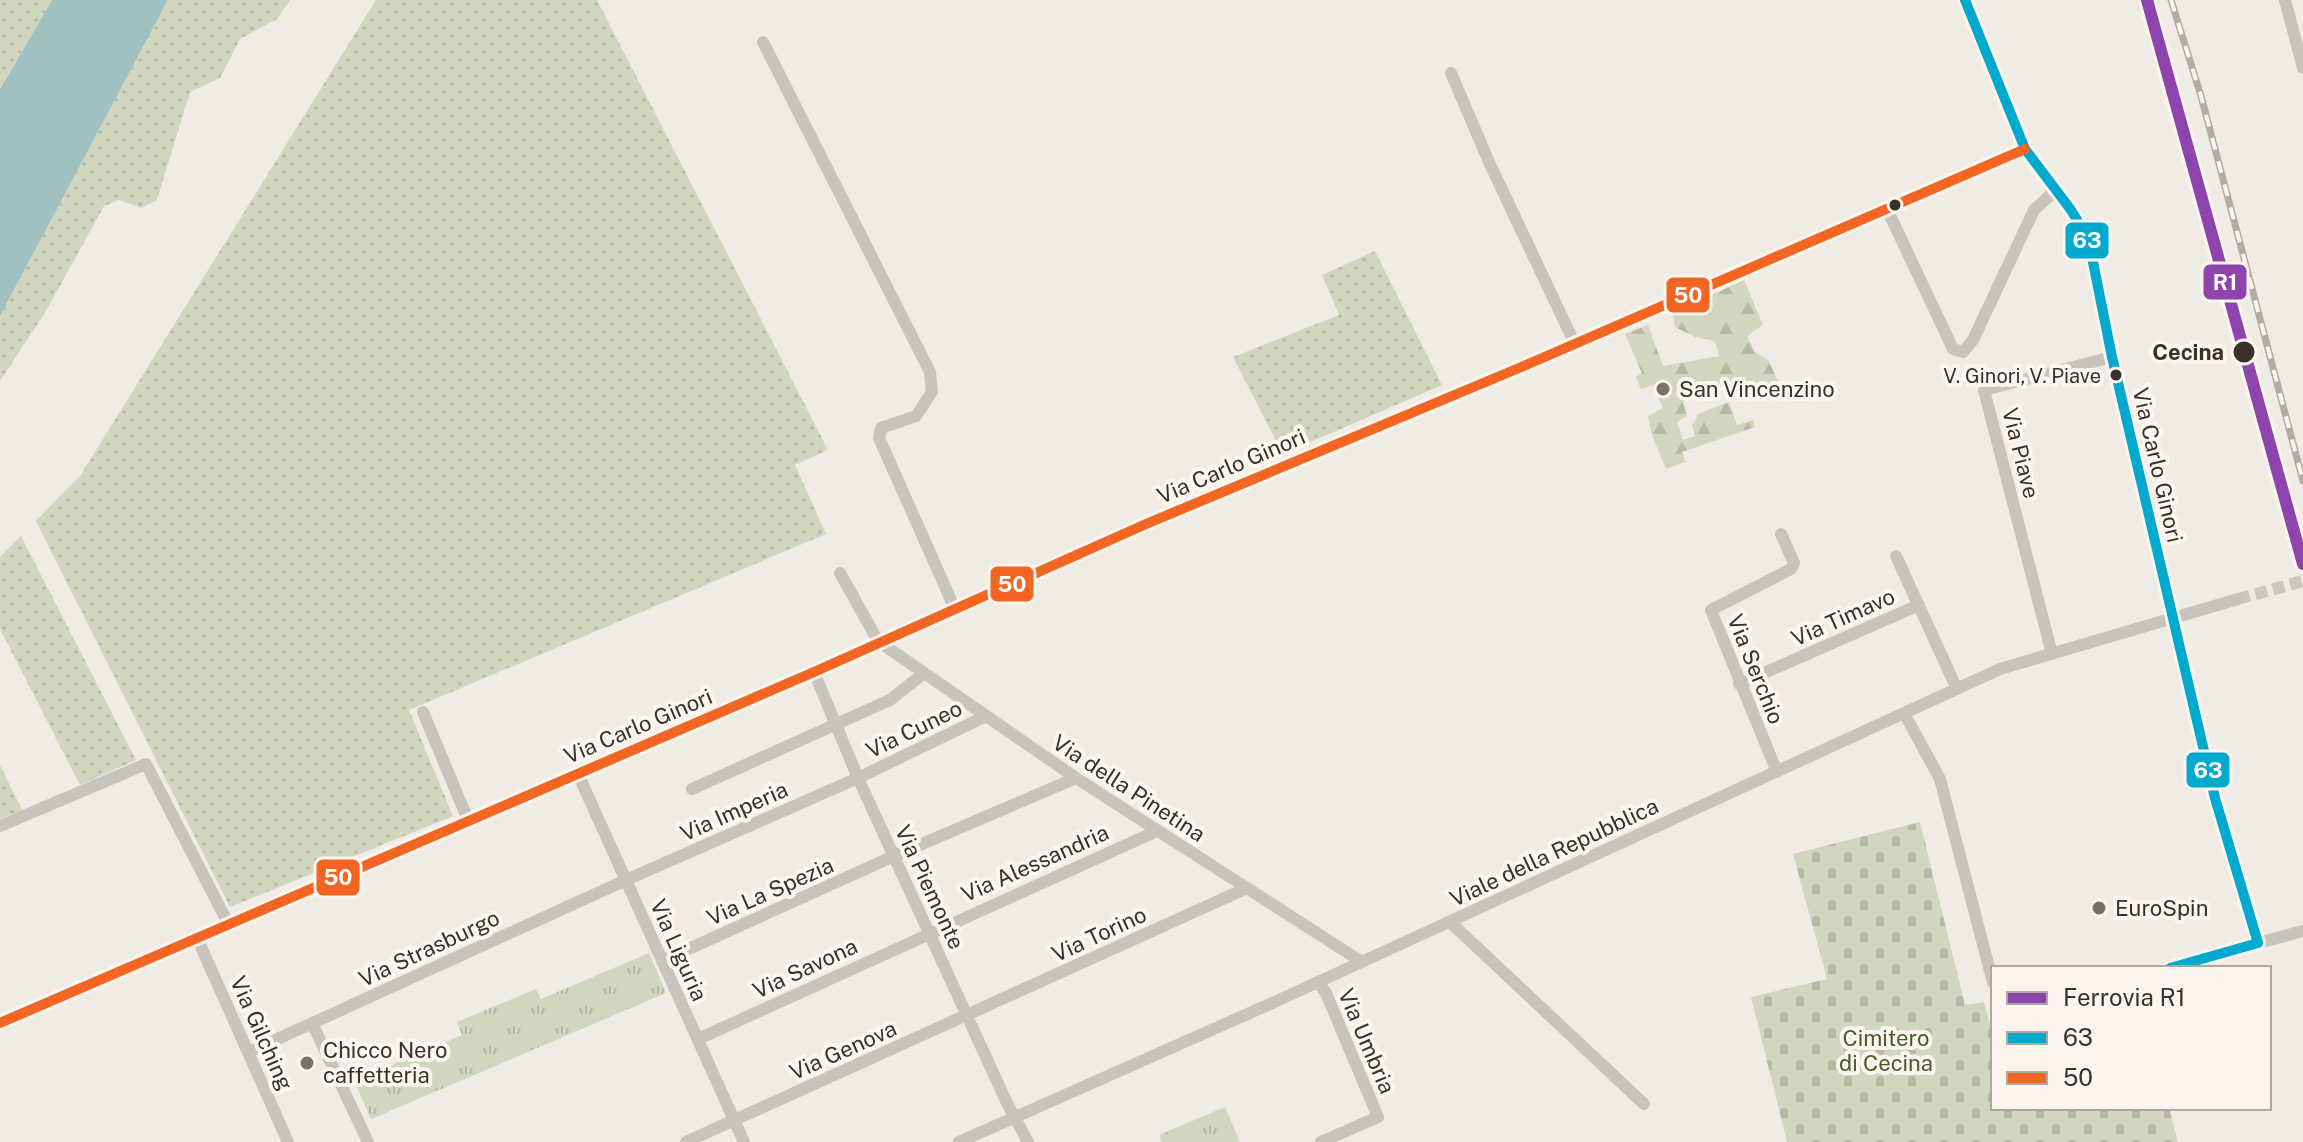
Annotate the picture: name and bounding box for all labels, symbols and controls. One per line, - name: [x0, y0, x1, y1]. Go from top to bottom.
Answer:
- unlabelled marker: [1887, 197, 1903, 213]
- line badge: 63: [2064, 221, 2110, 260]
- text: 63: [2072, 227, 2102, 253]
- line badge: R1: [2202, 263, 2248, 301]
- text: R1: [2213, 269, 2237, 295]
- line badge: 50: [1665, 276, 1711, 314]
- text: 50: [1673, 282, 1703, 308]
- place label: Cecina: [2152, 339, 2224, 365]
- marker: Cecina: [2231, 339, 2257, 365]
- place label: V. Ginori, V. Piave: [1943, 364, 2101, 388]
- marker: V. Ginori, V. Piave: [2108, 367, 2124, 383]
- place label: San Vincenzino: [1679, 376, 1835, 402]
- marker: San Vincenzino: [1654, 380, 1672, 398]
- street label: Via Carlo Ginori: [2128, 385, 2188, 545]
- street label: Via Piave: [1997, 405, 2045, 501]
- street label: Via Carlo Ginori: [1153, 423, 1309, 509]
- line badge: 50: [989, 565, 1035, 603]
- text: 50: [997, 571, 1027, 597]
- street label: Via Timavo: [1787, 583, 1899, 651]
- street label: Via Serchio: [1722, 610, 1790, 728]
- street label: Via Carlo Ginori: [560, 683, 716, 769]
- street label: Via Cuneo: [862, 695, 966, 763]
- street label: Via della Pinetina: [1048, 729, 1210, 847]
- line badge: 63: [2185, 751, 2231, 789]
- text: 63: [2193, 757, 2223, 783]
- street label: Via Imperia: [676, 776, 792, 846]
- street label: Viale della Repubblica: [1446, 792, 1662, 912]
- street label: Via Alessandria: [957, 819, 1113, 907]
- street label: Via Piemonte: [890, 821, 970, 953]
- street label: Via La Spezia: [703, 851, 837, 931]
- line badge: 50: [315, 858, 361, 897]
- text: 50: [323, 864, 353, 890]
- street label: Via Liguria: [645, 895, 713, 1005]
- place label: EuroSpin: [2115, 895, 2208, 921]
- marker: EuroSpin: [2090, 899, 2108, 917]
- street label: Via Torino: [1048, 901, 1150, 967]
- street label: Via Strasburgo: [355, 904, 503, 992]
- street label: Via Savona: [749, 932, 861, 1004]
- legend: [1991, 966, 2271, 1110]
- street label: Via Gilching: [225, 972, 299, 1094]
- text: Ferrovia R1: [2063, 983, 2186, 1011]
- street label: Via Umbria: [1333, 985, 1401, 1097]
- street label: Via Genova: [786, 1015, 900, 1085]
- text: 63: [2063, 1023, 2093, 1051]
- park label: Cimitero di Cecina: [1839, 1025, 1933, 1076]
- place label: Chicco Nero caffetteria: [323, 1037, 447, 1088]
- marker: Chicco Nero caffetteria: [298, 1054, 316, 1072]
- text: 50: [2063, 1063, 2093, 1091]

